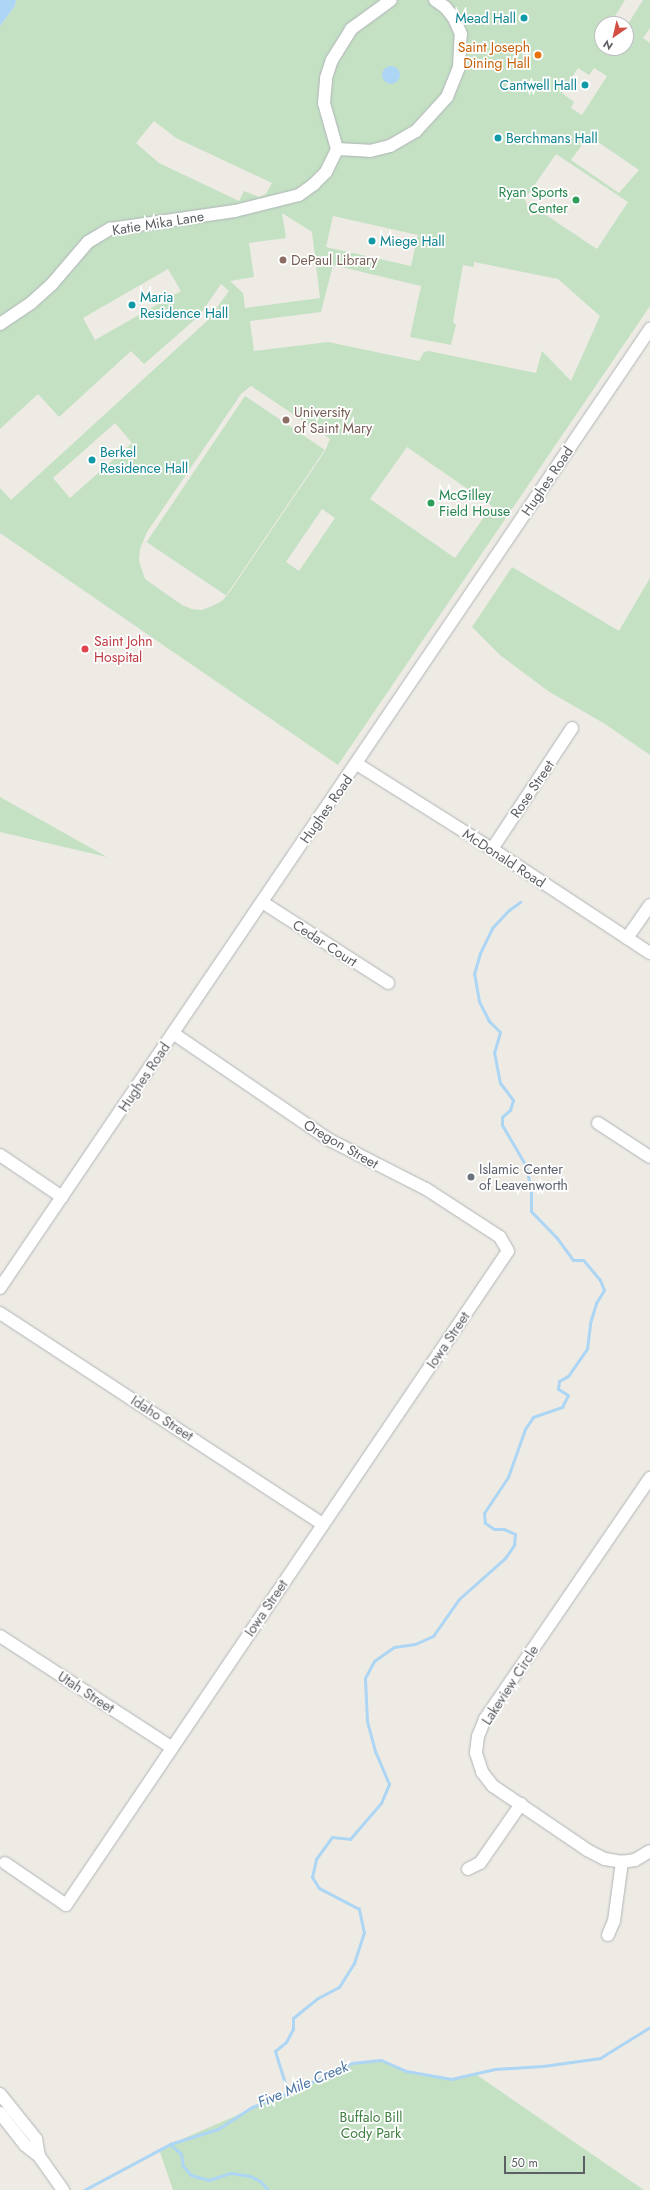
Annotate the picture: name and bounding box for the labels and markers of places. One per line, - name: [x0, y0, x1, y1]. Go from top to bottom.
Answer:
- place label: Mead Hall: [455, 10, 516, 26]
- marker: Mead Hall: [519, 13, 529, 23]
- place label: Saint Joseph Dining Hall: [458, 39, 530, 72]
- marker: Saint Joseph Dining Hall: [533, 50, 543, 60]
- place label: Cantwell Hall: [500, 77, 577, 93]
- marker: Cantwell Hall: [580, 80, 590, 90]
- place label: Berchmans Hall: [506, 130, 598, 146]
- marker: Berchmans Hall: [493, 133, 503, 143]
- place label: Ryan Sports Center: [499, 184, 568, 216]
- marker: Ryan Sports Center: [571, 195, 581, 205]
- place label: Miege Hall: [380, 233, 445, 249]
- marker: Miege Hall: [367, 236, 377, 246]
- place label: DePaul Library: [291, 252, 377, 268]
- marker: DePaul Library: [278, 255, 288, 265]
- place label: Maria Residence Hall: [140, 289, 228, 322]
- marker: Maria Residence Hall: [127, 300, 137, 310]
- place label: University of Saint Mary: [294, 404, 372, 436]
- marker: University of Saint Mary: [281, 415, 291, 425]
- place label: Berkel Residence Hall: [100, 444, 188, 476]
- marker: Berkel Residence Hall: [87, 455, 97, 465]
- place label: McGilley Field House: [439, 487, 510, 520]
- marker: McGilley Field House: [426, 498, 436, 508]
- place label: Saint John Hospital: [94, 633, 153, 666]
- marker: Saint John Hospital: [79, 643, 91, 655]
- place label: Islamic Center of Leavenworth: [479, 1161, 568, 1194]
- marker: Islamic Center of Leavenworth: [466, 1172, 476, 1182]

